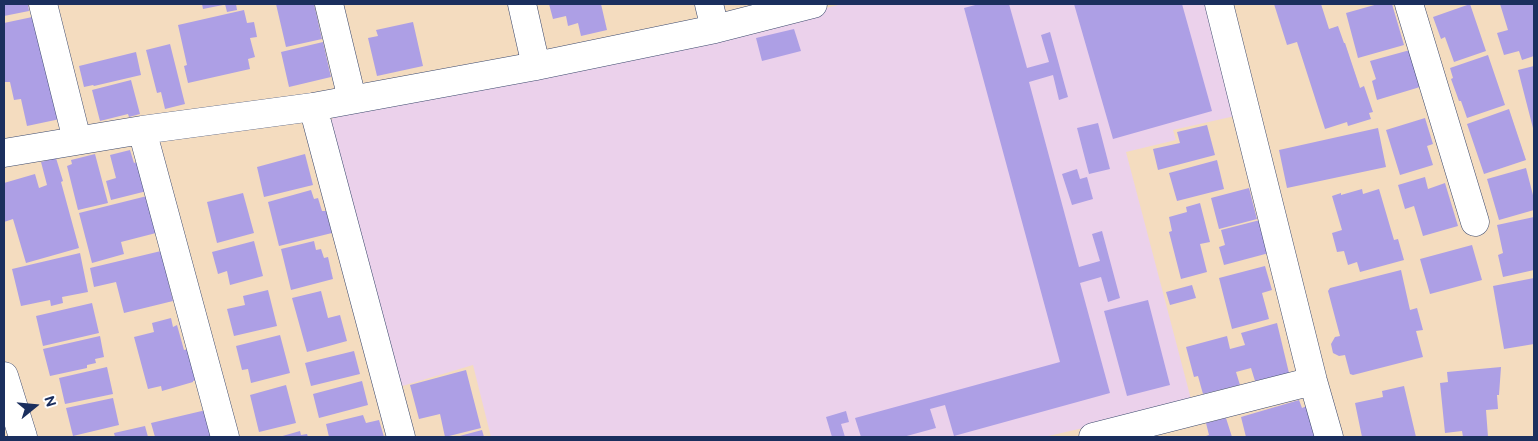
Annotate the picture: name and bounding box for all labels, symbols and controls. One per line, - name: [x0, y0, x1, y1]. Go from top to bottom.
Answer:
- north arrow: [10, 381, 60, 431]
- text: N: [40, 394, 59, 409]

